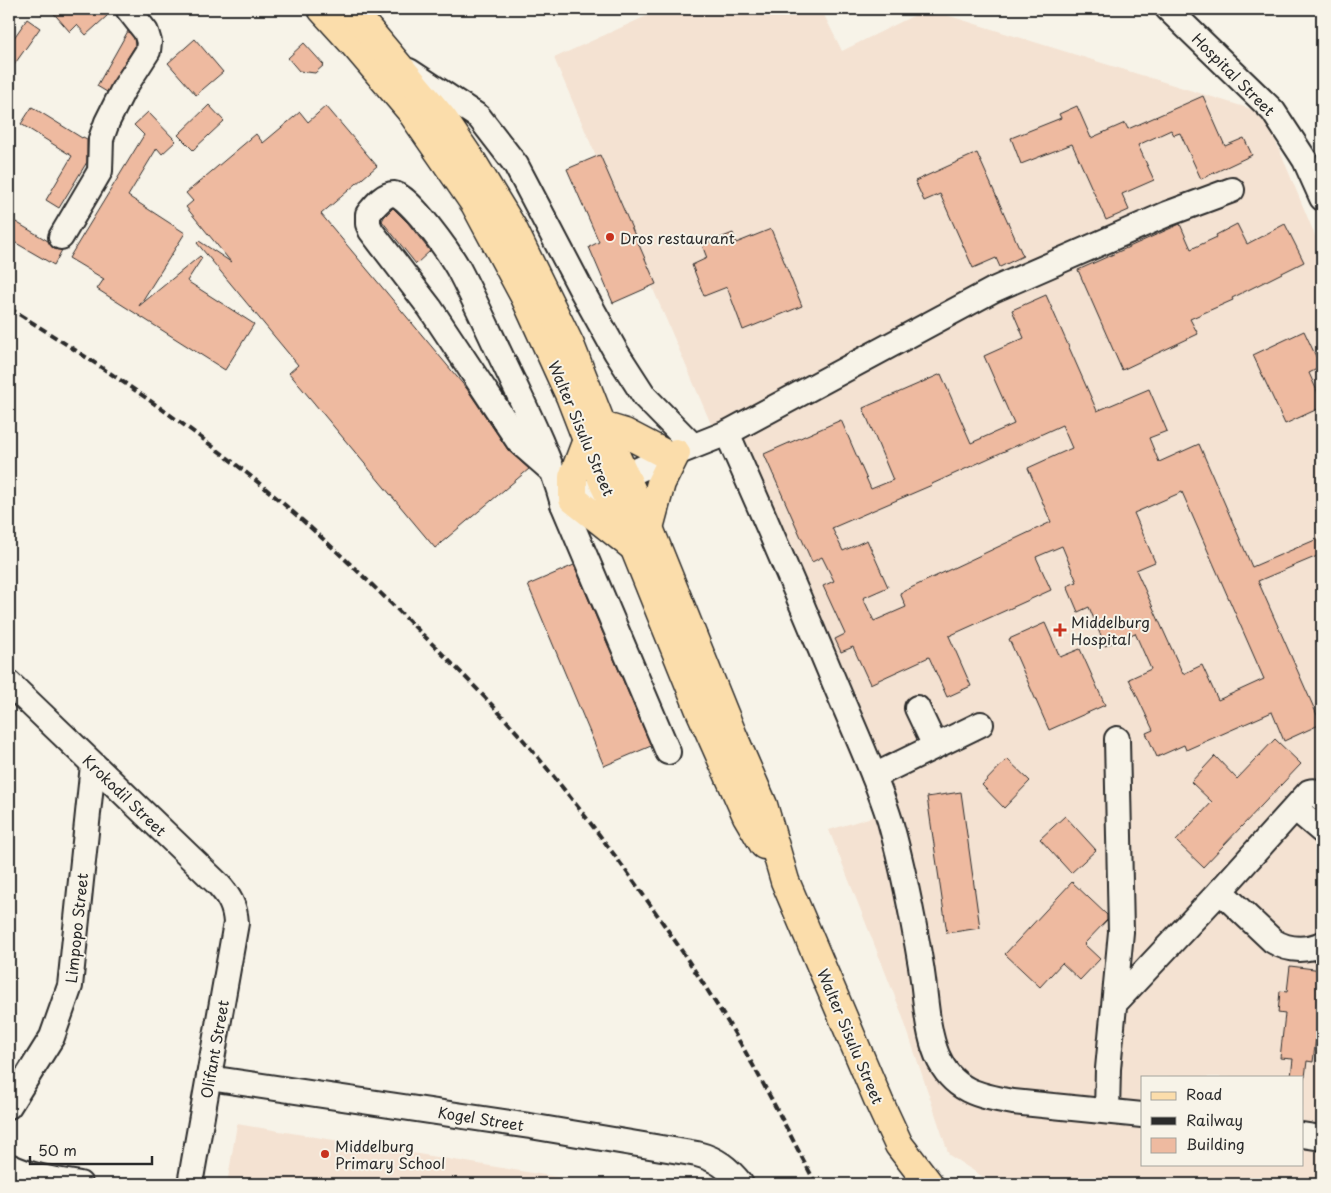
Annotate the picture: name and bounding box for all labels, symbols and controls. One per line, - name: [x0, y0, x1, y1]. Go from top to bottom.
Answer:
- street label: Hospital Street: [1187, 27, 1281, 121]
- place label: Dros restaurant: [620, 226, 735, 249]
- marker: Dros restaurant: [604, 231, 616, 243]
- street label: Walter Sisulu Street: [543, 357, 621, 499]
- place label: Middelburg Hospital: [1071, 610, 1150, 650]
- marker: Middelburg Hospital: [1053, 623, 1067, 637]
- street label: Krokodil Street: [78, 749, 172, 841]
- street label: Limpopo Street: [59, 872, 93, 984]
- street label: Walter Sisulu Street: [812, 965, 890, 1107]
- street label: Olifant Street: [194, 998, 234, 1100]
- legend: [1141, 1076, 1304, 1166]
- text: Road: [1186, 1082, 1222, 1105]
- street label: Kogel Street: [436, 1100, 526, 1136]
- text: Railway: [1186, 1108, 1243, 1131]
- text: Building: [1186, 1132, 1245, 1155]
- scale bar: [30, 1133, 152, 1165]
- place label: Middelburg Primary School: [335, 1134, 445, 1174]
- text: 50 m: [38, 1138, 77, 1161]
- marker: Middelburg Primary School: [319, 1148, 331, 1160]

